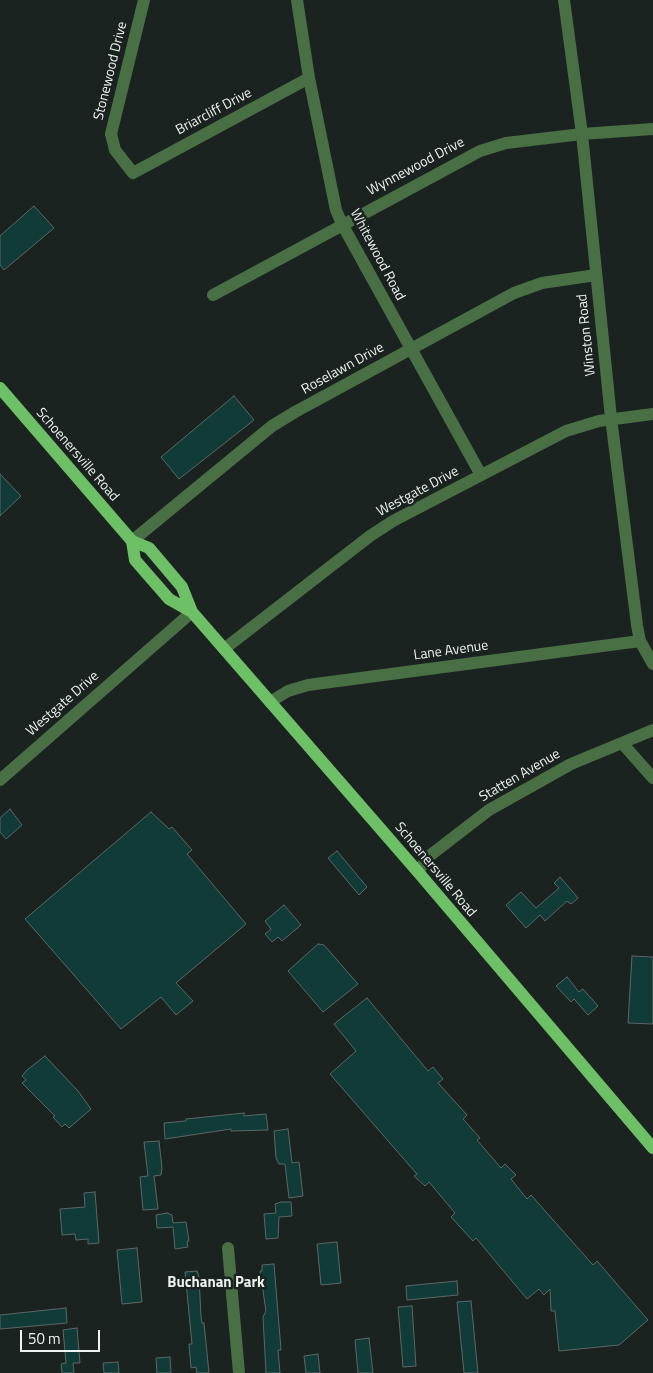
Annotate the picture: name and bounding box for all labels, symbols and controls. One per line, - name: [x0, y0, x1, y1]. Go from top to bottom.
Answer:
- street label: Stonewood Drive: [91, 20, 131, 122]
- street label: Briarcliff Drive: [173, 85, 255, 139]
- street label: Wynnewood Drive: [365, 134, 467, 200]
- street label: Whitewood Road: [346, 206, 408, 304]
- street label: Winston Road: [574, 293, 600, 377]
- street label: Roselawn Drive: [299, 339, 387, 399]
- street label: Schoenersville Road: [32, 405, 122, 505]
- street label: Westgate Drive: [374, 463, 462, 521]
- street label: Lane Avenue: [413, 637, 489, 665]
- street label: Westgate Drive: [23, 668, 103, 740]
- street label: Statten Avenue: [477, 746, 563, 806]
- street label: Schoenersville Road: [391, 819, 479, 921]
- district label: Buchanan Park: [167, 1274, 265, 1292]
- scale bar: [22, 1320, 102, 1352]
- text: 50 m: [28, 1327, 61, 1350]

